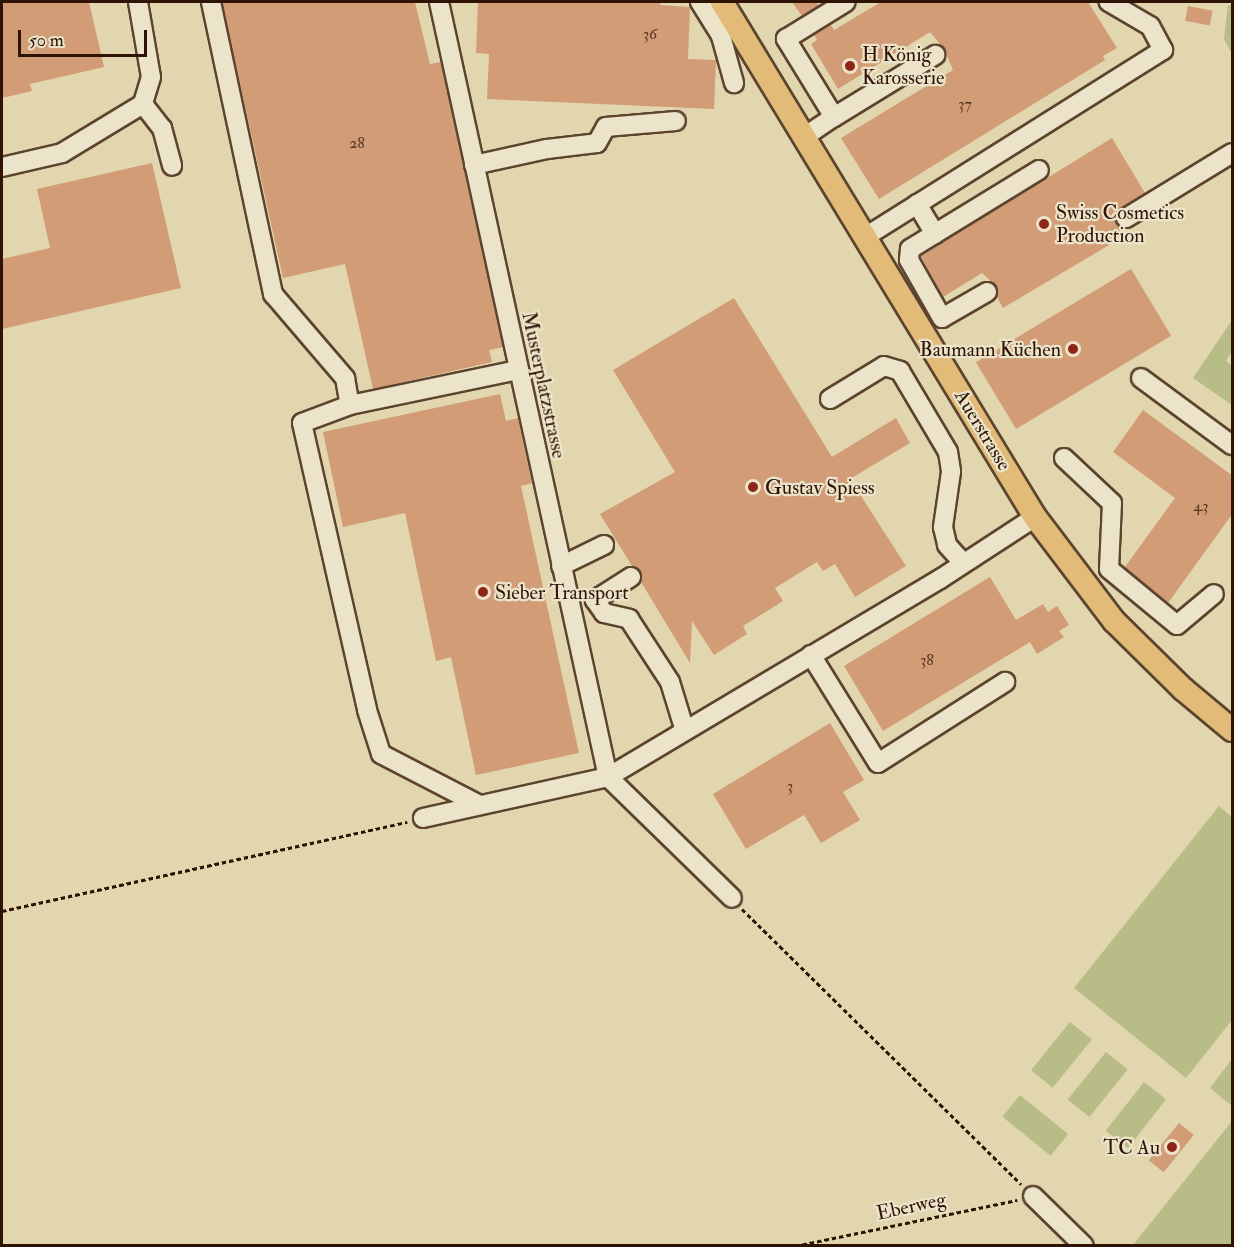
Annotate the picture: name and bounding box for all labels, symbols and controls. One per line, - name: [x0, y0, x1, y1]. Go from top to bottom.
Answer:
- scale bar: [21, 18, 150, 56]
- house number: 36: [643, 24, 657, 44]
- text: 50 m: [29, 29, 64, 52]
- place label: H König Karosserie: [862, 42, 944, 89]
- marker: H König Karosserie: [843, 59, 857, 73]
- house number: 37: [958, 94, 972, 114]
- house number: 28: [349, 133, 365, 153]
- place label: Swiss Cosmetics Production: [1056, 201, 1184, 248]
- marker: Swiss Cosmetics Production: [1037, 217, 1051, 231]
- street label: Musterplatzstrasse: [517, 310, 571, 460]
- place label: Baumann Küchen: [920, 337, 1061, 361]
- marker: Baumann Küchen: [1066, 342, 1080, 356]
- street label: Auerstrasse: [950, 385, 1016, 475]
- place label: Gustav Spiess: [765, 475, 875, 499]
- marker: Gustav Spiess: [746, 480, 760, 494]
- house number: 43: [1194, 496, 1208, 516]
- place label: Sieber Transport: [495, 580, 629, 604]
- marker: Sieber Transport: [476, 585, 490, 599]
- house number: 38: [920, 650, 934, 670]
- house number: 3: [787, 776, 793, 796]
- place label: TC Au: [1103, 1135, 1160, 1159]
- marker: TC Au: [1165, 1140, 1179, 1154]
- street label: Eberweg: [874, 1187, 948, 1225]

